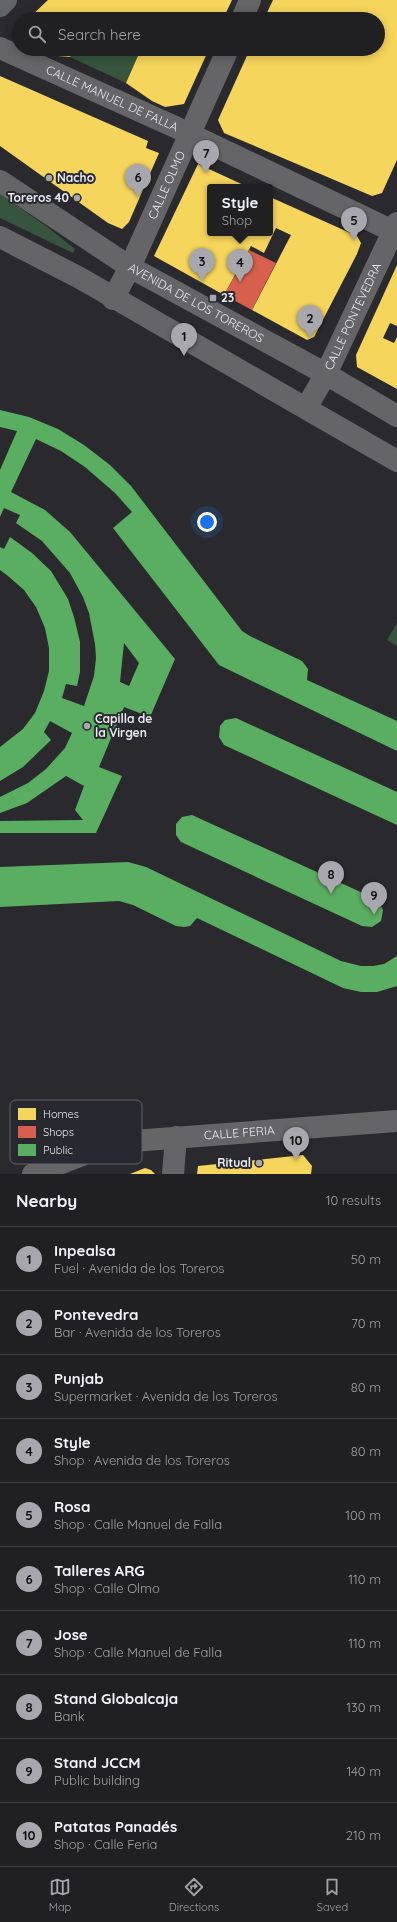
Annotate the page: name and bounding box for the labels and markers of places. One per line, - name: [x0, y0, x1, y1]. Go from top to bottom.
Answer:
- pin: 7: [193, 140, 219, 173]
- pin: 6: [125, 164, 151, 197]
- place label: Nacho: [57, 170, 95, 185]
- marker: Nacho: [44, 173, 54, 183]
- place label: Toreros 40: [7, 190, 69, 205]
- marker: Toreros 40: [72, 193, 82, 203]
- pin: 5: [341, 207, 367, 240]
- pin: 3: [189, 248, 215, 281]
- pin: 4: [227, 249, 253, 282]
- place label: 23: [221, 290, 234, 305]
- marker: 23: [208, 293, 218, 303]
- pin: 2: [297, 305, 323, 338]
- pin: 1: [171, 323, 197, 356]
- place label: Capilla de la Virgen: [95, 711, 152, 740]
- marker: Capilla de la Virgen: [82, 721, 92, 731]
- pin: 8: [318, 861, 344, 894]
- pin: 9: [361, 882, 387, 915]
- pin: 10: [283, 1127, 309, 1160]
- place label: Ritual: [217, 1155, 251, 1170]
- marker: Ritual: [254, 1158, 264, 1168]

